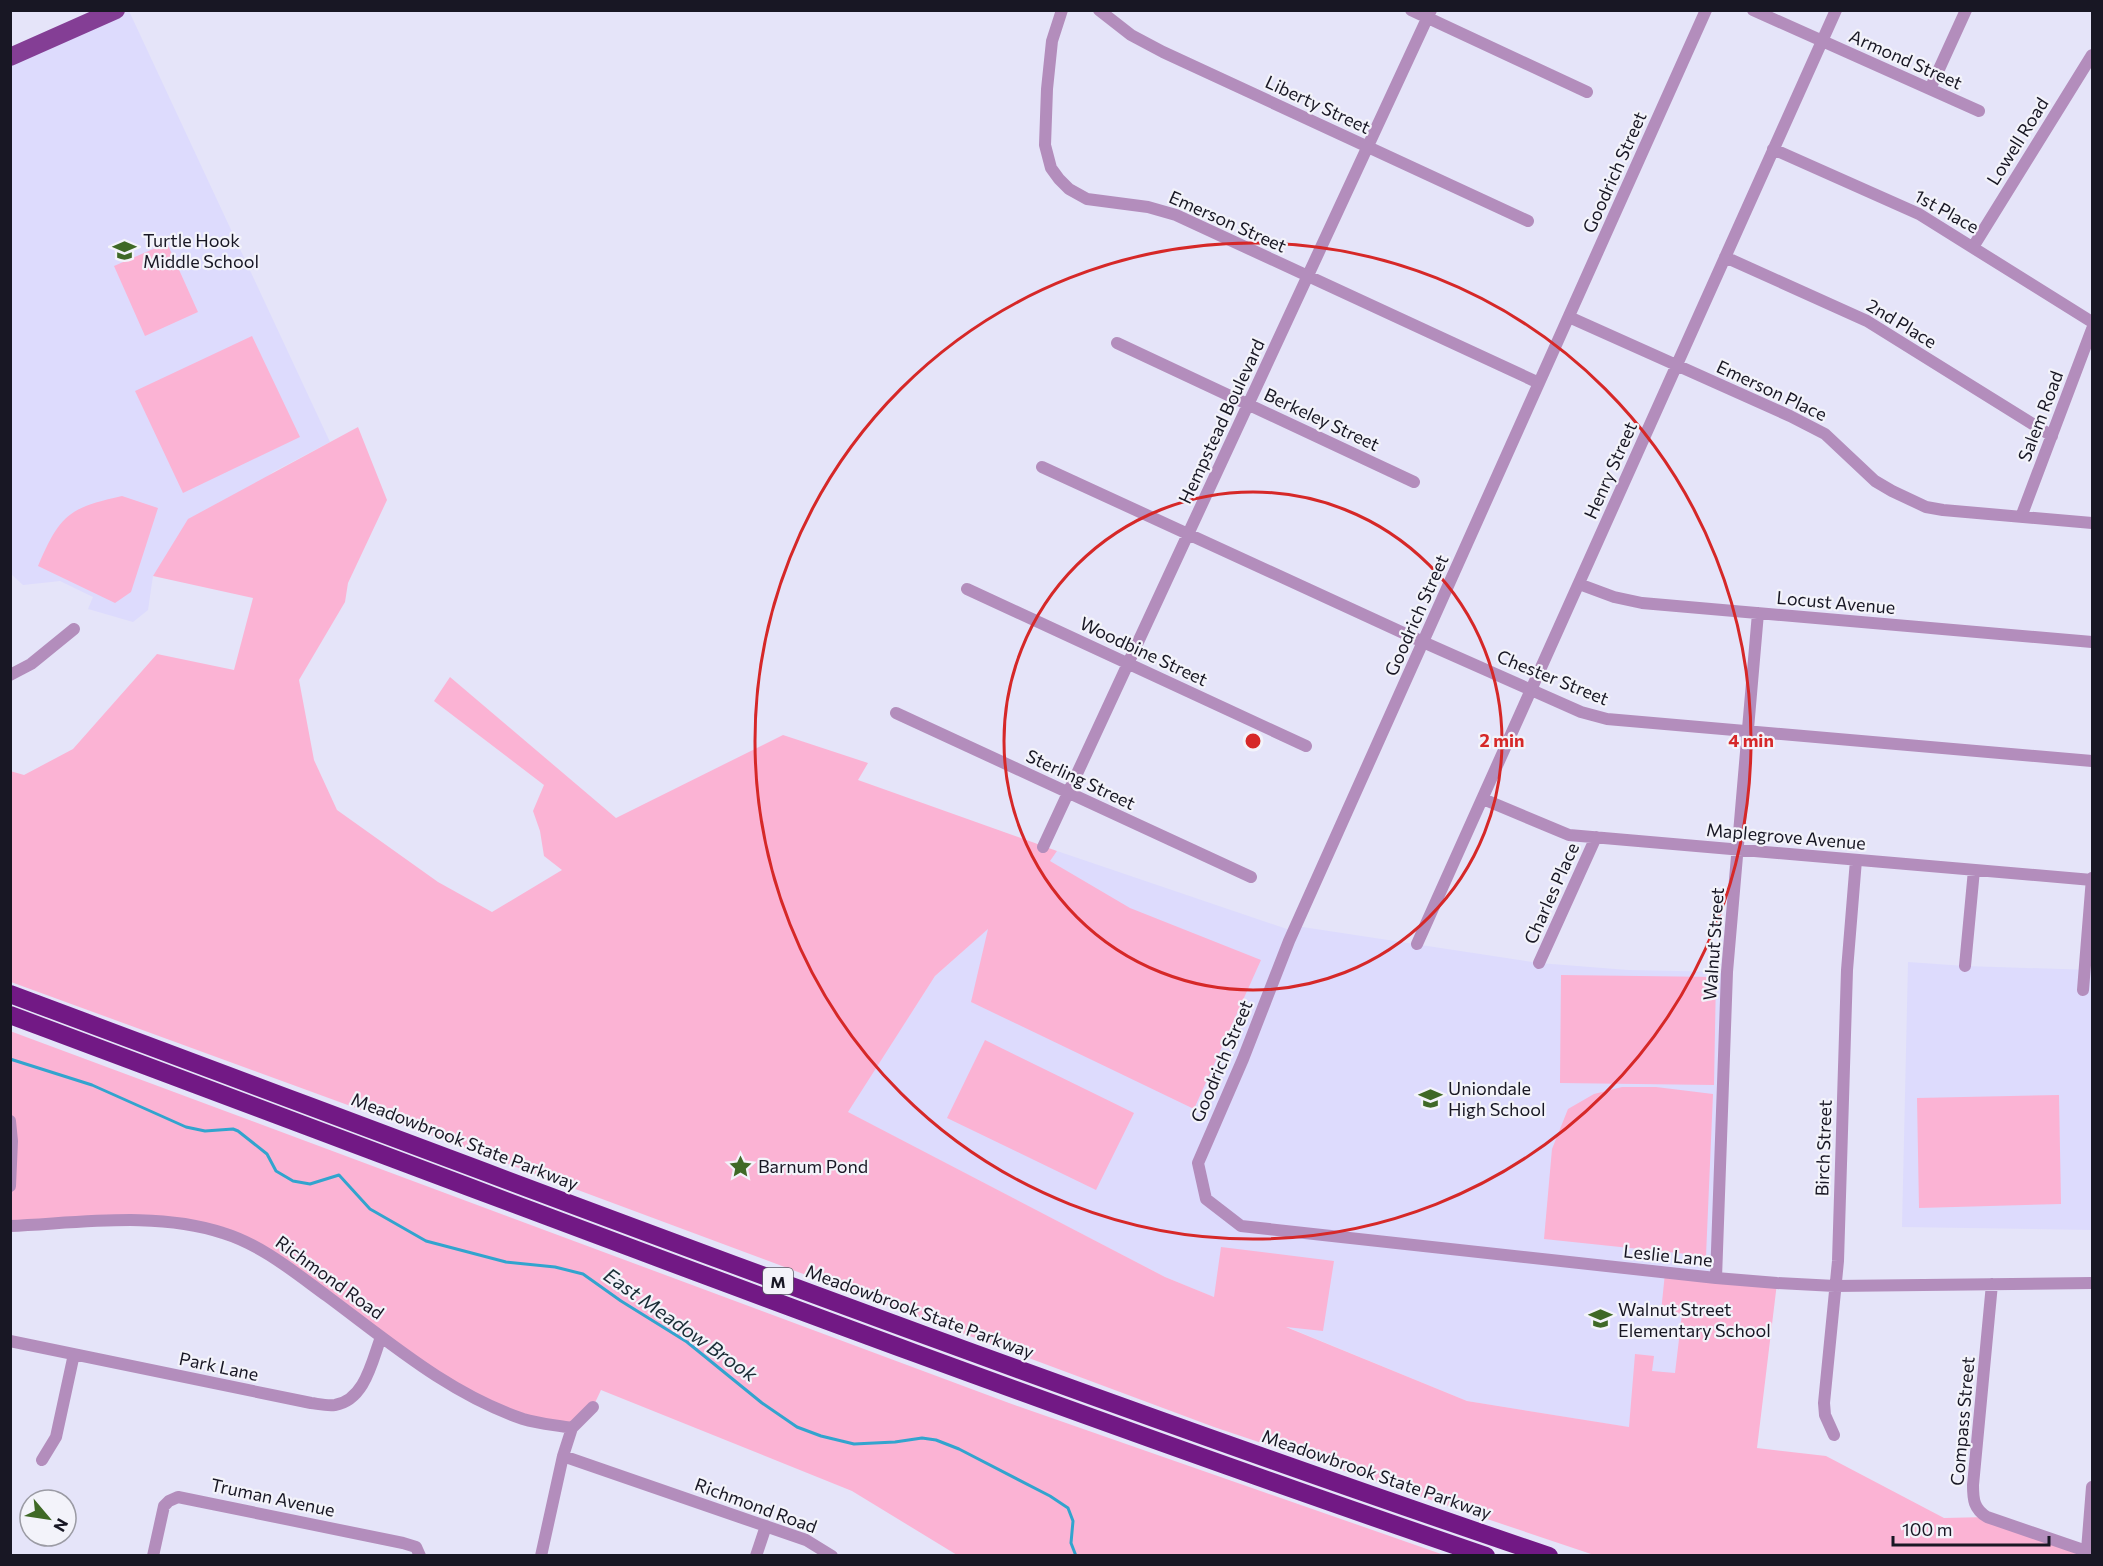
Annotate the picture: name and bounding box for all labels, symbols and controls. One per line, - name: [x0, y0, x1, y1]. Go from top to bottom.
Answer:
- street label: Armond Street: [1846, 24, 1966, 94]
- street label: Liberty Street: [1262, 70, 1374, 138]
- street label: Lowell Road: [1981, 93, 2053, 189]
- street label: Goodrich Street: [1577, 108, 1651, 236]
- street label: 1st Place: [1911, 184, 1983, 238]
- street label: Emerson Street: [1166, 185, 1290, 257]
- place label: Turtle Hook Middle School: [143, 229, 259, 272]
- school or university icon: Turtle Hook Middle School: [112, 237, 138, 263]
- street label: 2nd Place: [1863, 294, 1941, 352]
- street label: Hempstead Boulevard: [1173, 335, 1269, 507]
- street label: Emerson Place: [1713, 355, 1831, 425]
- street label: Salem Road: [2013, 368, 2067, 464]
- street label: Berkeley Street: [1261, 383, 1383, 455]
- street label: Henry Street: [1579, 418, 1641, 522]
- street label: Goodrich Street: [1379, 551, 1453, 679]
- street label: Locust Avenue: [1776, 586, 1896, 618]
- street label: Woodbine Street: [1077, 612, 1211, 690]
- street label: Chester Street: [1494, 645, 1612, 709]
- text: 2 min: [1480, 729, 1524, 751]
- text: 4 min: [1728, 729, 1774, 751]
- centre of rings: [1243, 731, 1263, 751]
- street label: Sterling Street: [1023, 744, 1139, 814]
- street label: Maplegrove Avenue: [1705, 818, 1867, 854]
- street label: Charles Place: [1519, 839, 1583, 947]
- street label: Walnut Street: [1698, 887, 1728, 1001]
- street label: Goodrich Street: [1185, 997, 1257, 1125]
- place label: Uniondale High School: [1448, 1077, 1546, 1120]
- school or university icon: Uniondale High School: [1417, 1085, 1443, 1111]
- street label: Meadowbrook State Parkway: [348, 1087, 582, 1195]
- street label: Birch Street: [1810, 1099, 1836, 1197]
- place icon: Barnum Pond: [727, 1153, 753, 1179]
- place label: Barnum Pond: [758, 1155, 868, 1177]
- street label: Richmond Road: [272, 1230, 388, 1324]
- street label: Leslie Lane: [1622, 1239, 1714, 1271]
- street label: Meadowbrook State Parkway: [803, 1259, 1037, 1363]
- water label: East Meadow Brook: [600, 1262, 763, 1387]
- road number: M: [763, 1268, 793, 1294]
- place label: Walnut Street Elementary School: [1618, 1298, 1771, 1341]
- school or university icon: Walnut Street Elementary School: [1587, 1306, 1613, 1332]
- street label: Park Lane: [177, 1347, 261, 1385]
- street label: Compass Street: [1945, 1356, 1979, 1486]
- street label: Meadowbrook State Parkway: [1259, 1424, 1495, 1524]
- street label: Truman Avenue: [209, 1473, 337, 1521]
- street label: Richmond Road: [692, 1473, 820, 1537]
- north arrow: [18, 1488, 78, 1548]
- scale bar: [1893, 1509, 2049, 1547]
- text: N: [50, 1516, 73, 1535]
- text: 100 m: [1902, 1518, 1952, 1540]

